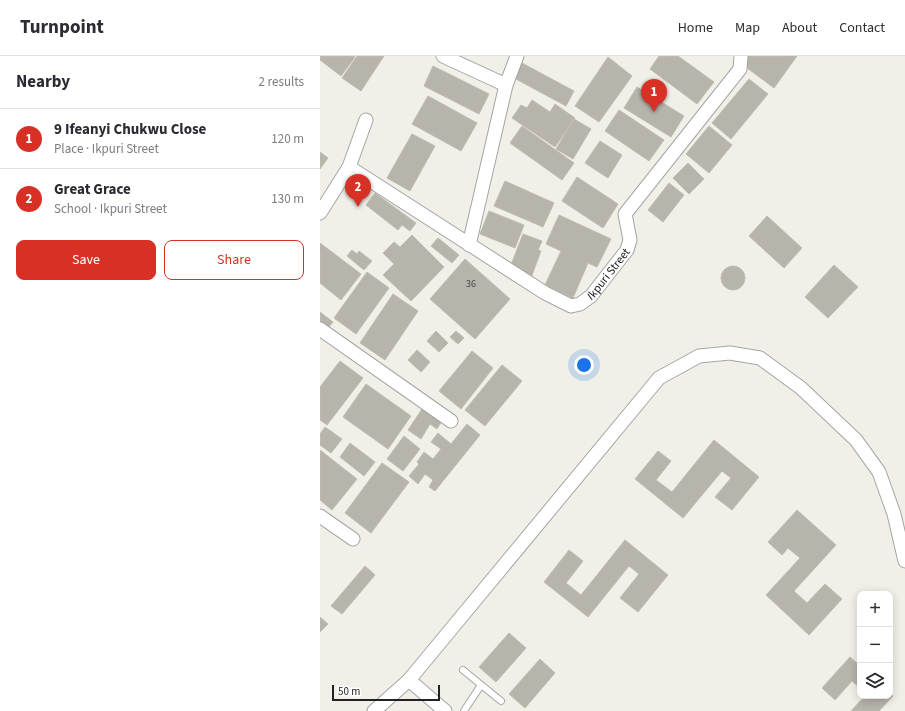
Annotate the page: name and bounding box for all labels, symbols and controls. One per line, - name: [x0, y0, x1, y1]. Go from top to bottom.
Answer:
- text: Turnpoint: [20, 14, 104, 41]
- text: Home: [678, 18, 713, 38]
- text: Map: [735, 18, 760, 38]
- text: About: [782, 18, 817, 38]
- text: Contact: [839, 18, 885, 38]
- text: Nearby: [16, 70, 70, 94]
- text: 2 results: [259, 73, 304, 91]
- pin: 1: [641, 79, 667, 112]
- text: 9 Ifeanyi Chukwu Close: [54, 119, 206, 140]
- text: 1: [26, 130, 32, 148]
- text: 120 m: [271, 130, 304, 148]
- text: Place · Ikpuri Street: [54, 140, 159, 158]
- pin: 2: [345, 174, 371, 207]
- text: Great Grace: [54, 179, 131, 200]
- text: 2: [26, 190, 32, 208]
- text: 130 m: [271, 190, 304, 208]
- text: School · Ikpuri Street: [54, 200, 167, 218]
- button: Save: [16, 240, 156, 280]
- button: Share: [164, 240, 304, 280]
- street label: Ikpuri Street: [584, 245, 634, 305]
- house number: 36: [466, 277, 476, 291]
- your location: [574, 355, 594, 375]
- map controls: [857, 591, 893, 699]
- button: +: [857, 591, 893, 627]
- button: −: [857, 627, 893, 663]
- button: layers: [857, 663, 893, 699]
- scale bar: [332, 683, 440, 702]
- text: 50 m: [338, 684, 360, 699]

